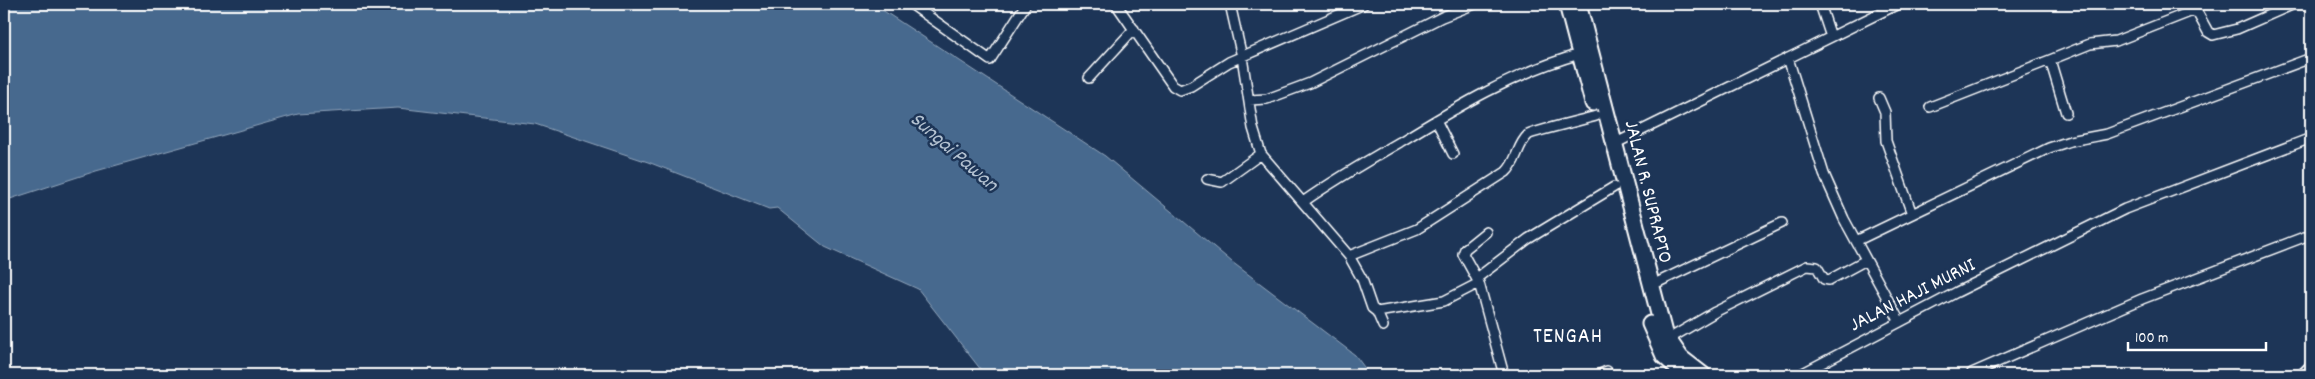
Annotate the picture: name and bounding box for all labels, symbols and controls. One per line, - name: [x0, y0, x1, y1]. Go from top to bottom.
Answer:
- water label: Sungai Pawan: [902, 106, 1005, 201]
- street label: JALAN R. SUPRAPTO: [1616, 118, 1678, 266]
- street label: JALAN HAJI MURNI: [1845, 252, 1981, 340]
- scale bar: [2128, 319, 2265, 351]
- district label: TENGAH: [1533, 322, 1603, 353]
- text: 100 m: [2135, 328, 2168, 350]

